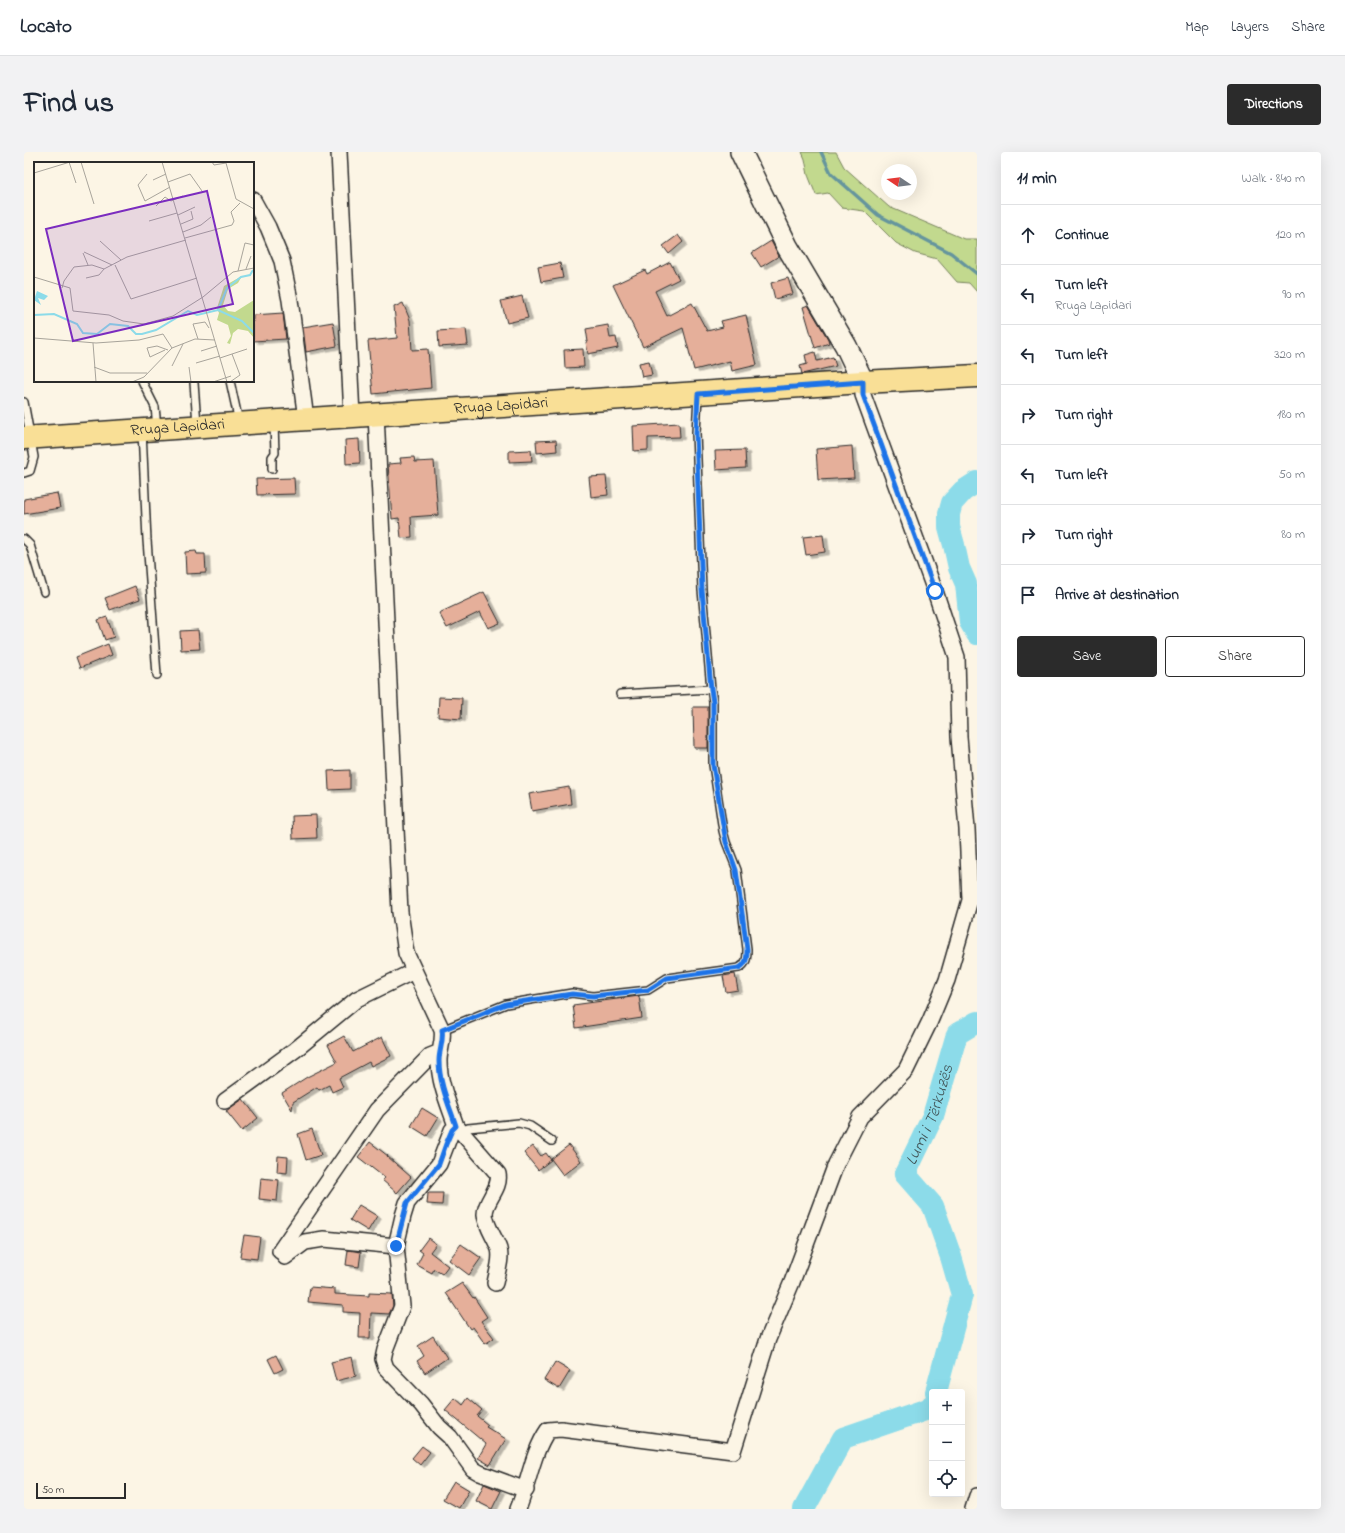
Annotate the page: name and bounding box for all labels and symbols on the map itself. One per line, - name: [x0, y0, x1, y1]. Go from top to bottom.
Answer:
- inset map: [34, 162, 254, 382]
- north arrow: [881, 164, 917, 200]
- street label: Rruga Lapidari: [453, 391, 549, 421]
- street label: Rruga Lapidari: [130, 413, 226, 443]
- route start: [926, 582, 944, 600]
- water label: Lumi i Tërkuzës: [899, 1061, 960, 1169]
- route end: [387, 1237, 405, 1255]
- scale bar: [36, 1481, 126, 1500]

